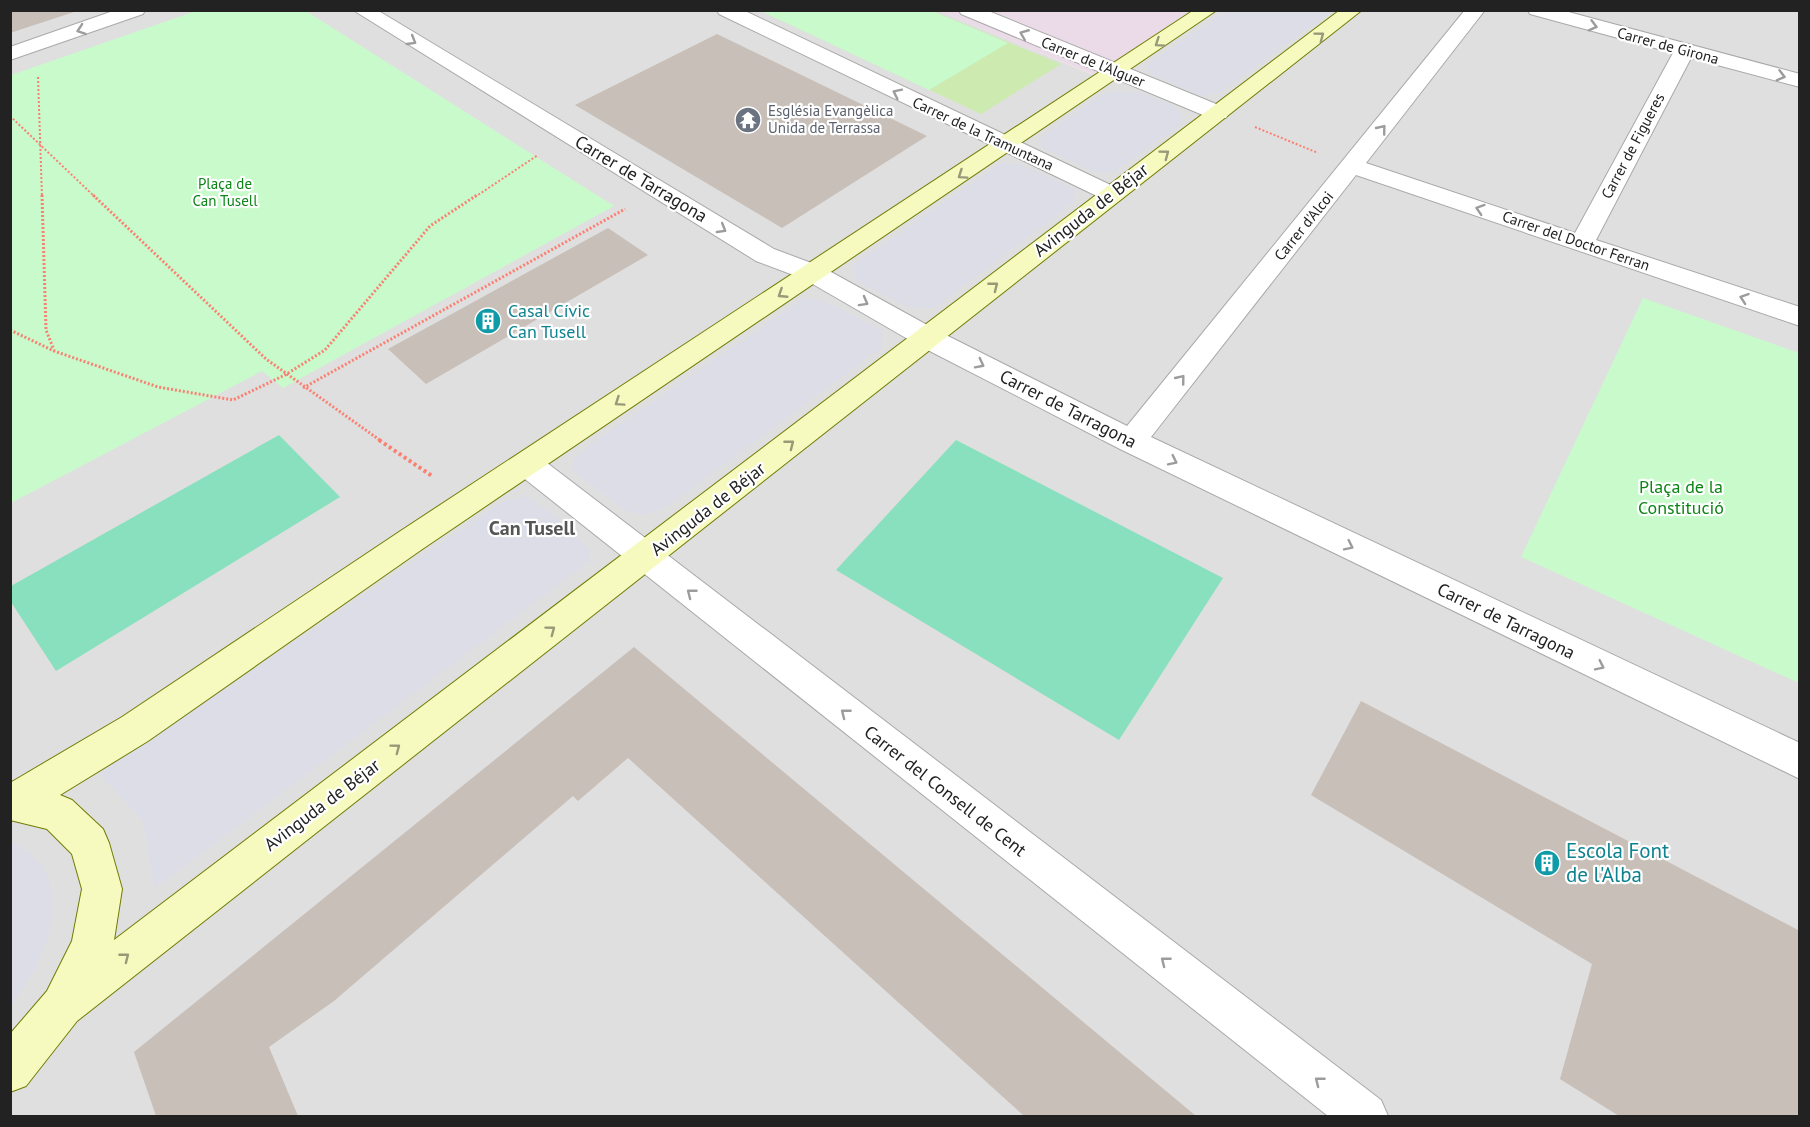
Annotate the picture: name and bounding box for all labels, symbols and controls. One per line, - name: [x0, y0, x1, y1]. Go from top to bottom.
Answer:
- one-way arrow: [1588, 18, 1598, 31]
- one-way arrow: [76, 22, 87, 35]
- street label: Carrer de Girona: [1615, 23, 1721, 68]
- one-way arrow: [1019, 29, 1030, 41]
- street label: Carrer de l'Alguer: [1039, 32, 1148, 91]
- one-way arrow: [1313, 32, 1324, 43]
- one-way arrow: [406, 33, 416, 45]
- one-way arrow: [1155, 36, 1166, 47]
- one-way arrow: [1776, 69, 1786, 82]
- one-way arrow: [892, 88, 903, 100]
- street label: Carrer de Figueres: [1597, 90, 1668, 202]
- street label: Carrer de la Tramuntana: [910, 92, 1057, 175]
- place label: Església Evangèlica Unida de Terrassa: [768, 101, 893, 137]
- temple icon: Església Evangèlica Unida de Terrassa: [733, 105, 763, 135]
- one-way arrow: [1374, 125, 1385, 136]
- street label: Carrer de Tarragona: [571, 130, 712, 227]
- one-way arrow: [1158, 150, 1169, 161]
- street label: Avinguda de Béjar: [1029, 158, 1153, 262]
- one-way arrow: [958, 167, 968, 179]
- park label: Plaça de Can Tusell: [192, 174, 258, 210]
- street label: Carrer d'Alcoi: [1270, 187, 1337, 264]
- one-way arrow: [1475, 204, 1486, 216]
- street label: Carrer del Doctor Ferran: [1500, 206, 1652, 275]
- one-way arrow: [716, 222, 726, 234]
- one-way arrow: [987, 282, 998, 293]
- one-way arrow: [777, 286, 788, 297]
- one-way arrow: [1739, 293, 1750, 305]
- one-way arrow: [858, 295, 868, 306]
- place label: Casal Cívic Can Tusell: [508, 299, 590, 343]
- building icon: Casal Cívic Can Tusell: [473, 306, 503, 336]
- one-way arrow: [974, 357, 984, 368]
- street label: Carrer de Tarragona: [996, 364, 1141, 453]
- one-way arrow: [1173, 375, 1184, 386]
- one-way arrow: [615, 395, 626, 406]
- one-way arrow: [783, 441, 794, 452]
- one-way arrow: [1167, 454, 1178, 466]
- street label: Avinguda de Béjar: [646, 457, 770, 561]
- park label: Plaça de la Constitució: [1638, 475, 1724, 519]
- district label: Can Tusell: [489, 515, 575, 541]
- one-way arrow: [1342, 538, 1353, 550]
- street label: Carrer de Tarragona: [1434, 577, 1579, 664]
- one-way arrow: [686, 590, 697, 601]
- one-way arrow: [544, 626, 555, 637]
- one-way arrow: [1594, 659, 1605, 671]
- one-way arrow: [841, 709, 852, 720]
- street label: Carrer del Consell de Cent: [860, 720, 1031, 861]
- one-way arrow: [389, 745, 400, 756]
- street label: Avinguda de Béjar: [259, 754, 384, 856]
- place label: Escola Font de l'Alba: [1566, 837, 1669, 888]
- building icon: Escola Font de l'Alba: [1532, 848, 1562, 878]
- one-way arrow: [118, 954, 129, 965]
- one-way arrow: [1161, 958, 1172, 969]
- one-way arrow: [1315, 1077, 1326, 1088]

